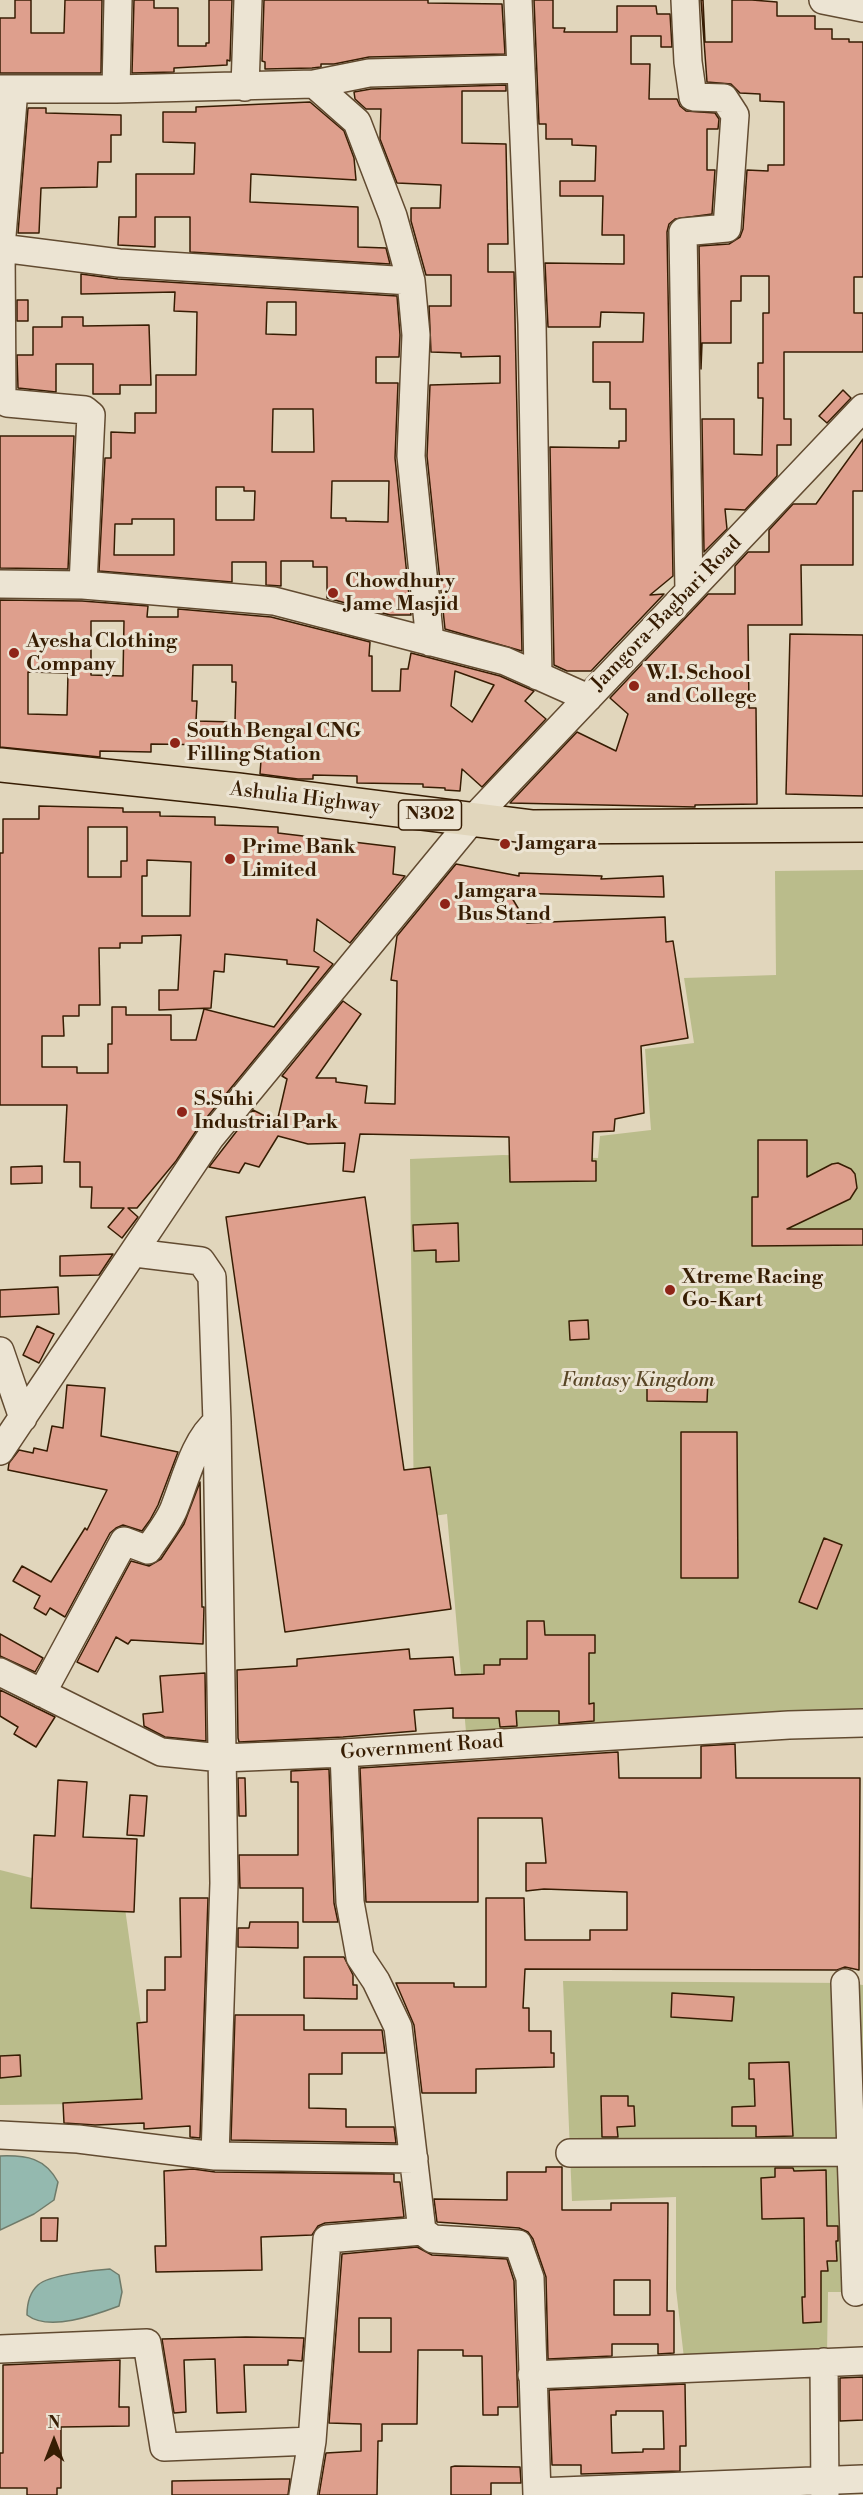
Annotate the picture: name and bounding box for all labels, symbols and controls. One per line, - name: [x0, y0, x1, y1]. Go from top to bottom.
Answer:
- street label: Jamgora-Bagbari Road: [587, 531, 747, 697]
- place label: Chowdhury Jame Masjid: [345, 570, 459, 617]
- marker: Chowdhury Jame Masjid: [326, 586, 340, 600]
- place label: Ayesha Clothing Company: [26, 630, 177, 677]
- marker: Ayesha Clothing Company: [7, 646, 21, 660]
- place label: W.I. School and College: [646, 662, 757, 709]
- marker: W.I. School and College: [627, 679, 641, 693]
- place label: South Bengal CNG Filling Station: [187, 720, 361, 767]
- marker: South Bengal CNG Filling Station: [168, 736, 182, 750]
- street label: Ashulia Highway: [229, 778, 381, 820]
- road number: N302: [398, 800, 462, 830]
- place label: Jamgara: [517, 832, 597, 856]
- place label: Prime Bank Limited: [242, 836, 356, 883]
- marker: Jamgara: [498, 837, 512, 851]
- marker: Prime Bank Limited: [223, 852, 237, 866]
- place label: Jamgara Bus Stand: [457, 880, 551, 927]
- marker: Jamgara Bus Stand: [438, 897, 452, 911]
- place label: S.Suhi Industrial Park: [194, 1088, 338, 1135]
- marker: S.Suhi Industrial Park: [175, 1105, 189, 1119]
- place label: Xtreme Racing Go-Kart: [682, 1266, 823, 1313]
- marker: Xtreme Racing Go-Kart: [663, 1283, 677, 1297]
- park label: Fantasy Kingdom: [561, 1369, 715, 1393]
- street label: Government Road: [340, 1730, 504, 1766]
- north arrow: [24, 2411, 84, 2471]
- text: N: [48, 2413, 60, 2433]

